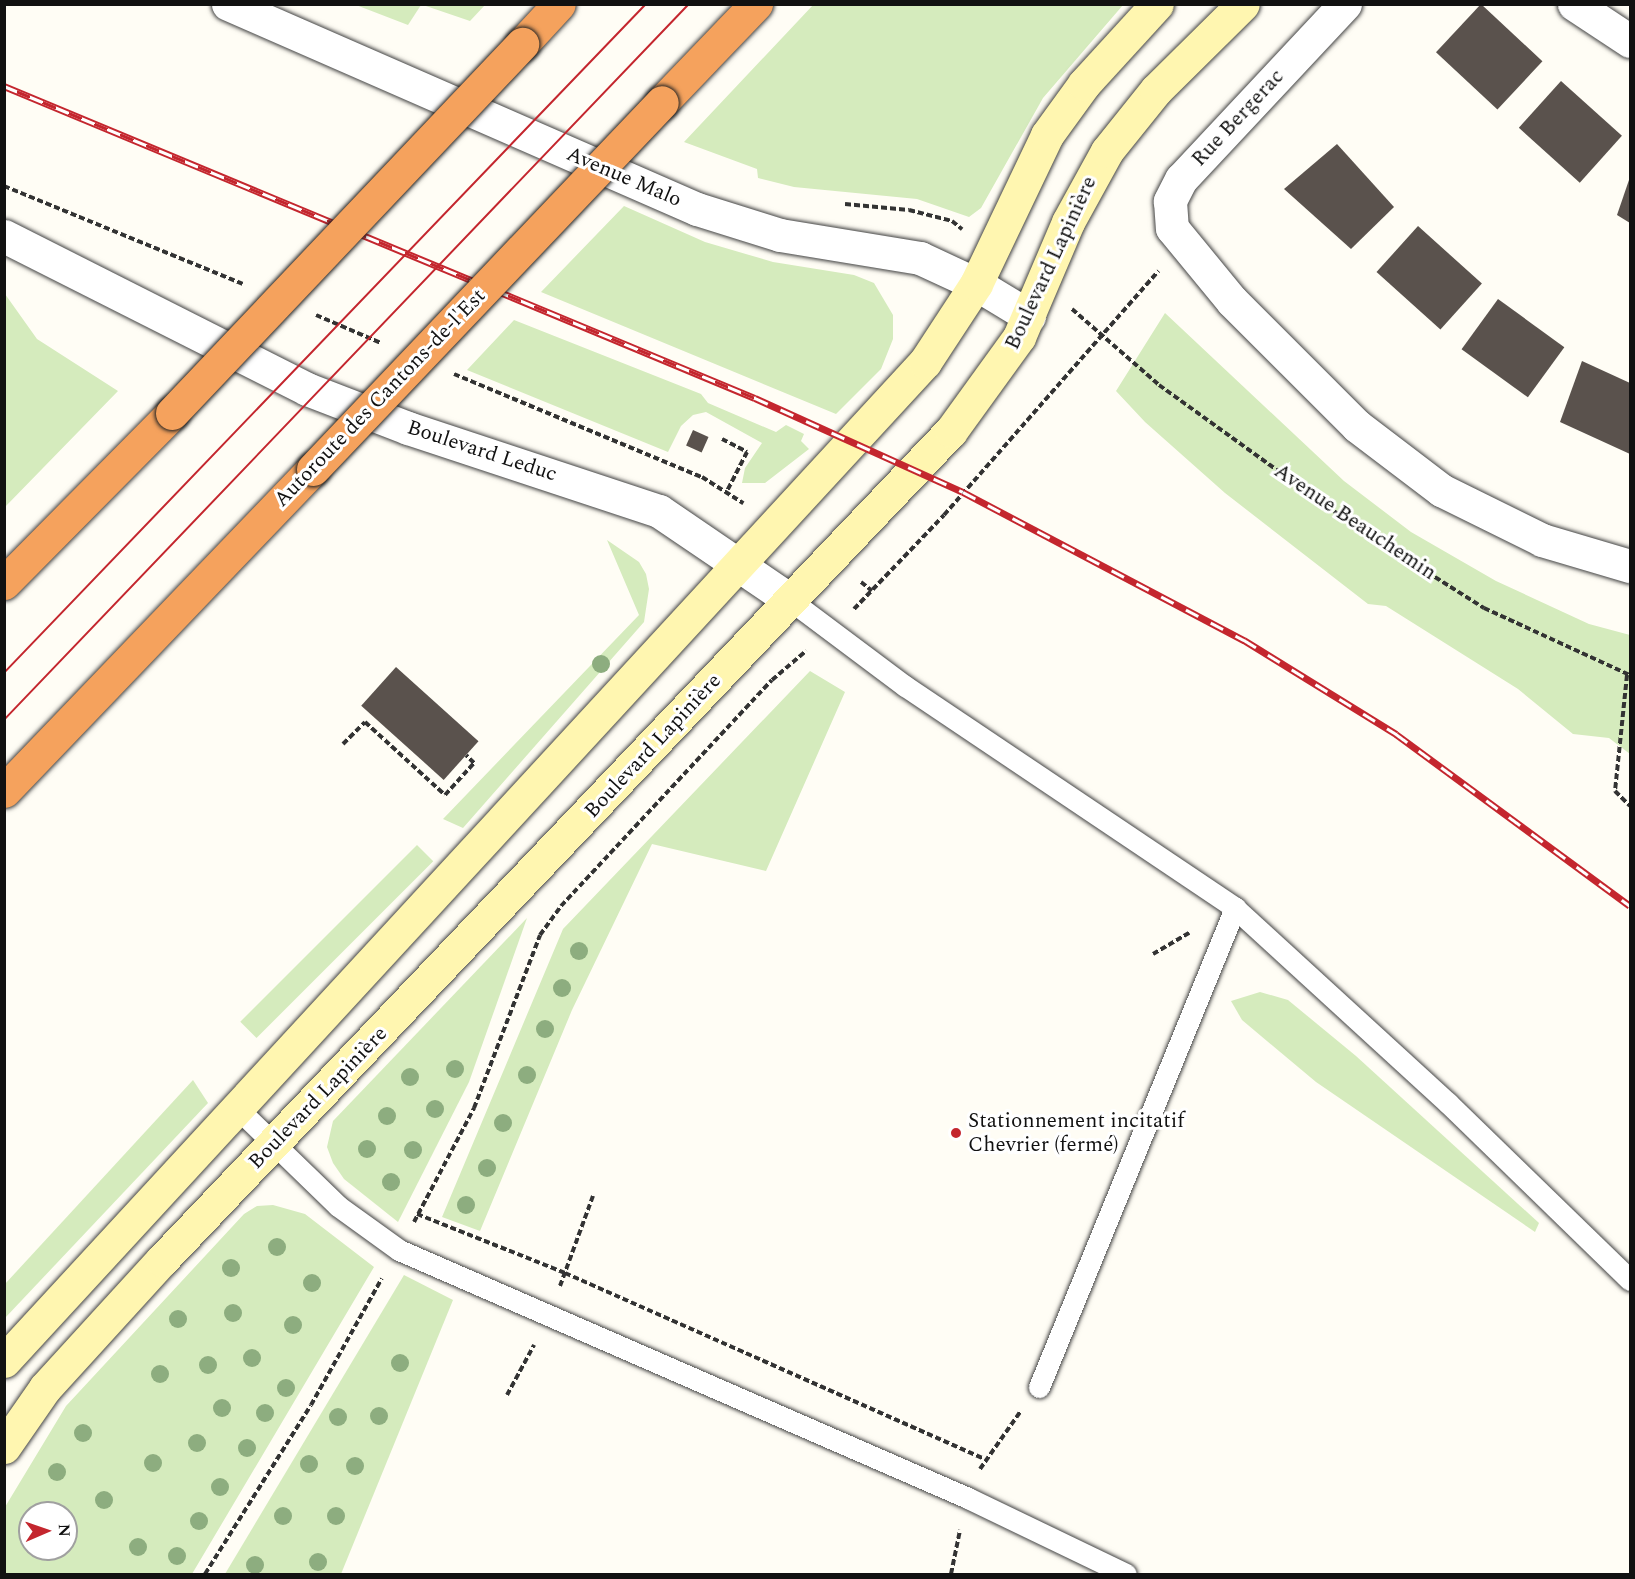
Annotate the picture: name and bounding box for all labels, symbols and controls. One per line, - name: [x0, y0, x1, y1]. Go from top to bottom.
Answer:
- street label: Rue Bergerac: [1187, 64, 1289, 172]
- street label: Avenue Malo: [563, 141, 685, 213]
- street label: Boulevard Lapinière: [1000, 172, 1102, 354]
- street label: Autoroute des Cantons-de-l'Est: [269, 284, 491, 512]
- street label: Boulevard Leduc: [404, 415, 560, 487]
- street label: Avenue Beauchemin: [1269, 458, 1441, 586]
- street label: Boulevard Lapinière: [579, 668, 727, 824]
- street label: Boulevard Lapinière: [243, 1021, 393, 1175]
- place label: Stationnement incitatif Chevrier (fermé): [968, 1108, 1184, 1158]
- marker: Stationnement incitatif Chevrier (fermé): [949, 1126, 963, 1140]
- north arrow: [18, 1501, 78, 1561]
- text: N: [52, 1523, 76, 1537]

